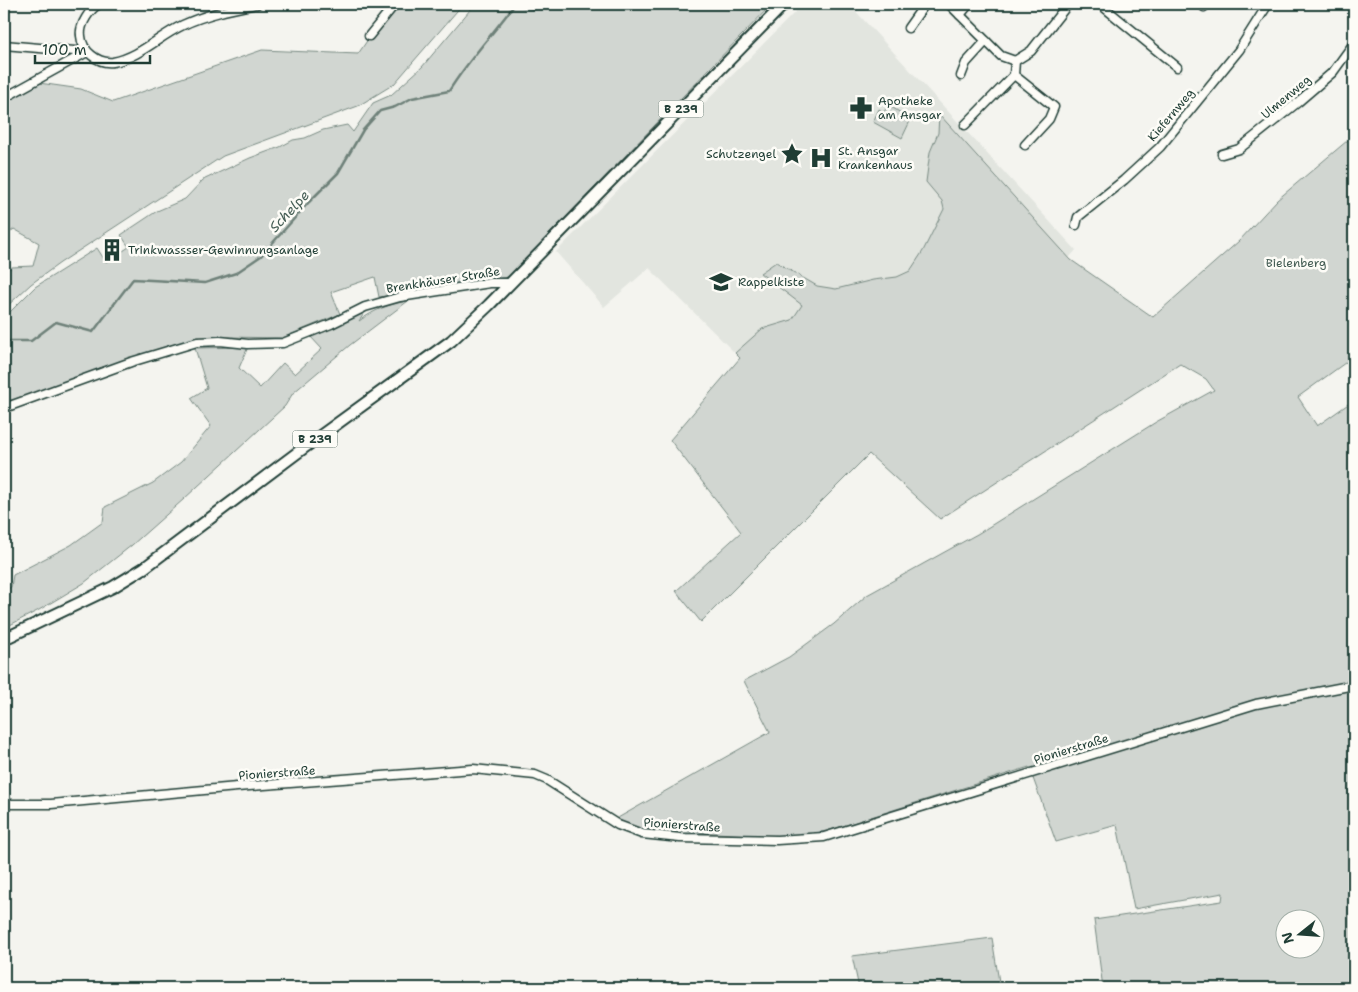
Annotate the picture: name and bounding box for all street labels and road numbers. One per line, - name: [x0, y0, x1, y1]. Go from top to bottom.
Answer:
- street label: Ulmenweg: [1258, 72, 1314, 122]
- street label: Kiefernweg: [1144, 85, 1198, 145]
- road number: B 239: [658, 100, 704, 118]
- street label: Brenkhäuser Straße: [385, 263, 501, 297]
- road number: B 239: [292, 430, 338, 448]
- street label: Pionierstraße: [1032, 730, 1110, 768]
- street label: Pionierstraße: [238, 762, 316, 784]
- street label: Pionierstraße: [643, 814, 721, 836]

